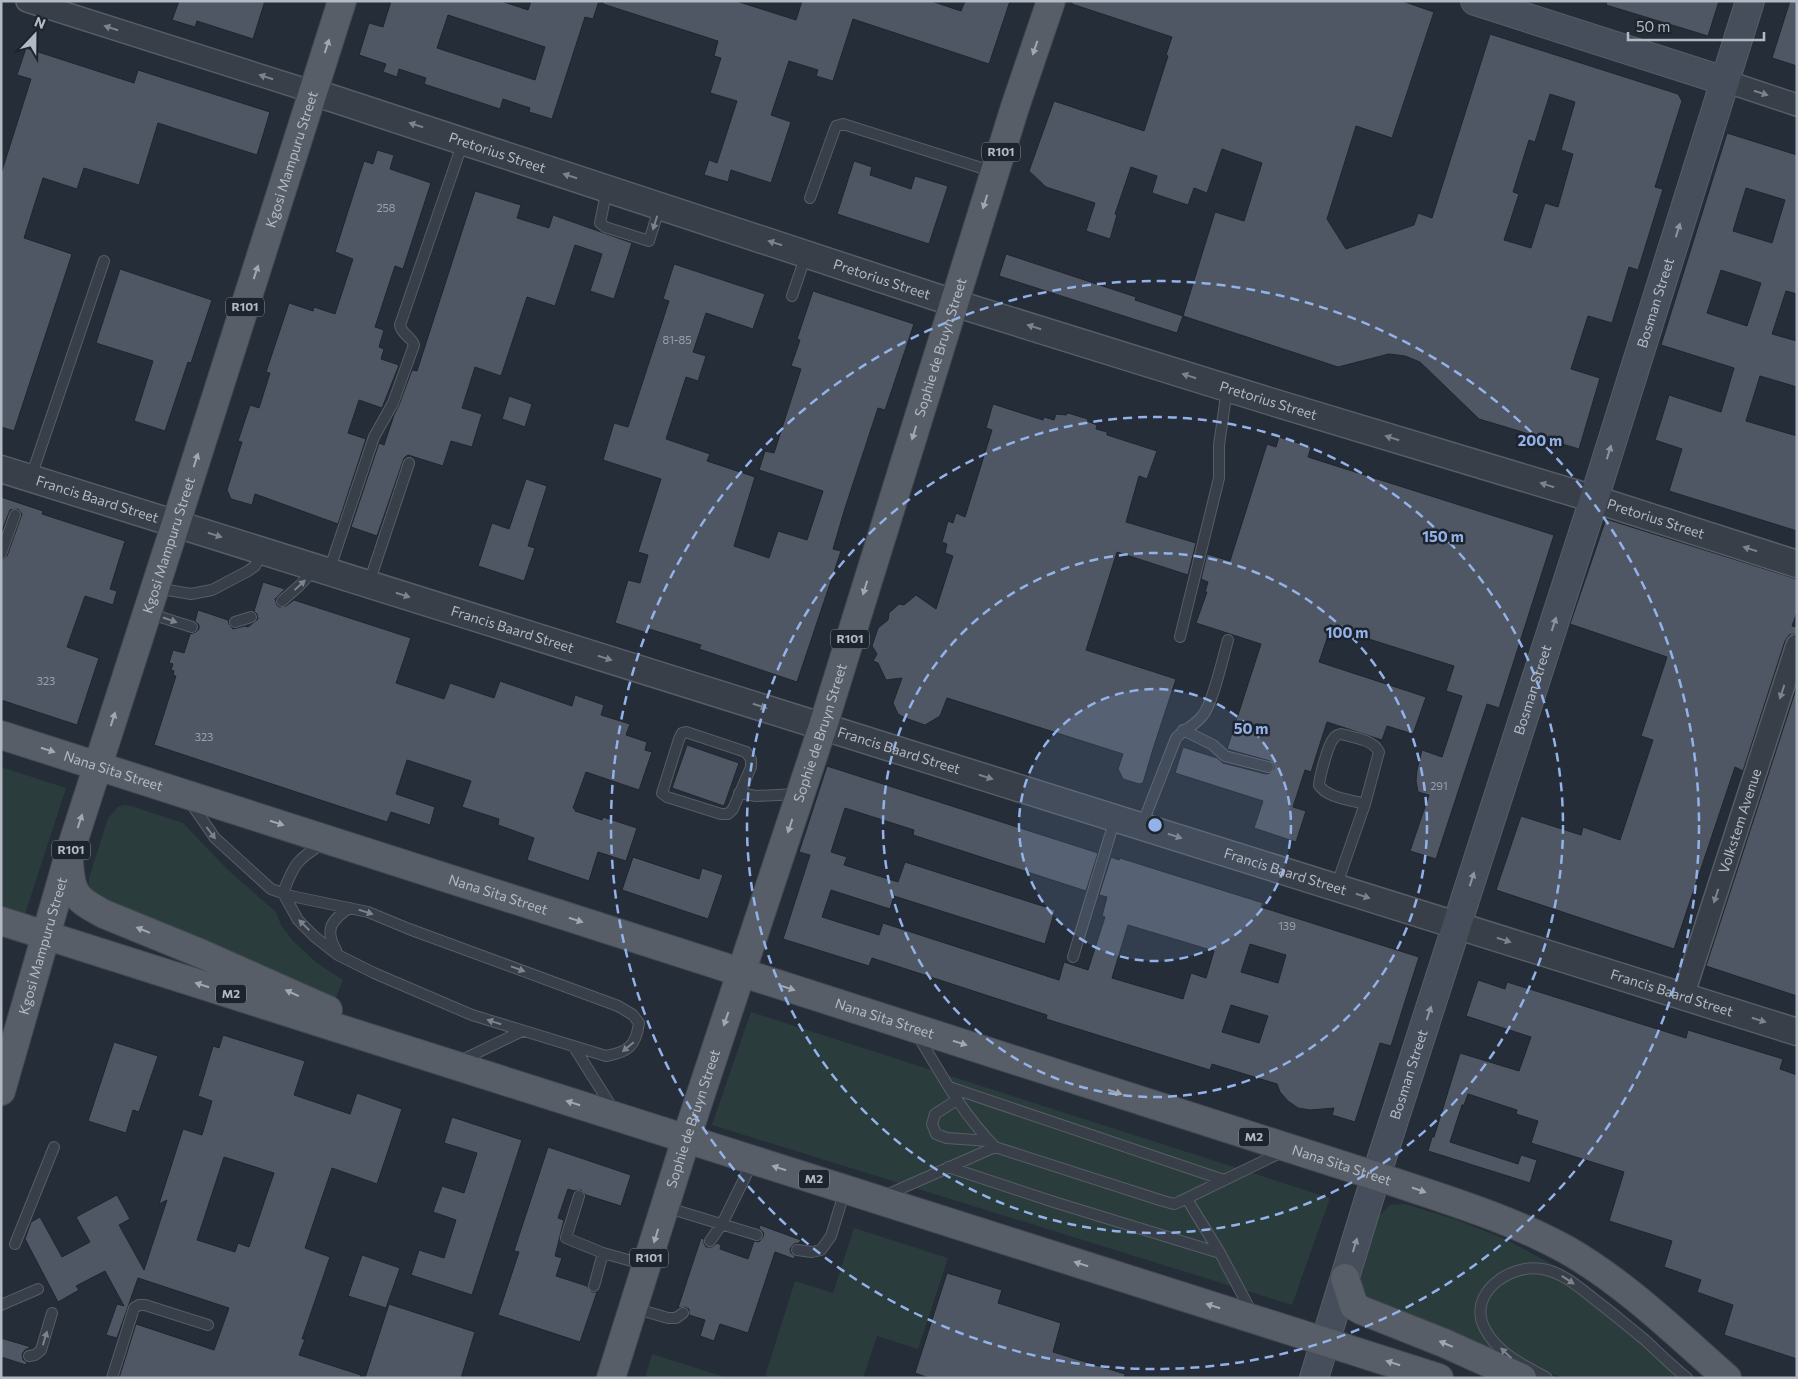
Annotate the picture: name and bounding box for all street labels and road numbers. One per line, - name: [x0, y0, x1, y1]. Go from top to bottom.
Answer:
- street label: Kgosi Mampuru Street: [261, 89, 321, 230]
- street label: Pretorius Street: [447, 128, 548, 176]
- road number: R101: [982, 142, 1020, 162]
- street label: Pretorius Street: [831, 255, 933, 303]
- street label: Bosman Street: [1633, 255, 1677, 350]
- street label: Sophie de Bruyn Street: [910, 275, 970, 419]
- road number: R101: [226, 298, 264, 316]
- street label: Pretorius Street: [1218, 377, 1320, 423]
- street label: Francis Baard Street: [34, 472, 161, 526]
- street label: Kgosi Mampuru Street: [138, 475, 198, 615]
- street label: Pretorius Street: [1605, 495, 1707, 542]
- street label: Francis Baard Street: [449, 602, 576, 656]
- road number: R101: [831, 630, 869, 648]
- street label: Bosman Street: [1510, 642, 1555, 737]
- street label: Sophie de Bruyn Street: [789, 661, 850, 804]
- street label: Francis Baard Street: [836, 723, 963, 777]
- street label: Nana Sita Street: [62, 747, 165, 794]
- street label: Volkstem Avenue: [1714, 766, 1764, 875]
- road number: R101: [52, 840, 90, 860]
- street label: Francis Baard Street: [1222, 844, 1349, 898]
- street label: Nana Sita Street: [447, 870, 550, 918]
- street label: Kgosi Mampuru Street: [14, 875, 70, 1017]
- street label: Francis Baard Street: [1609, 965, 1736, 1020]
- road number: M2: [216, 984, 246, 1004]
- street label: Nana Sita Street: [833, 994, 937, 1042]
- street label: Bosman Street: [1386, 1027, 1431, 1121]
- street label: Sophie de Bruyn Street: [662, 1047, 723, 1190]
- road number: M2: [1239, 1128, 1269, 1146]
- street label: Nana Sita Street: [1290, 1141, 1394, 1189]
- road number: M2: [799, 1170, 829, 1188]
- road number: R101: [630, 1248, 668, 1268]

